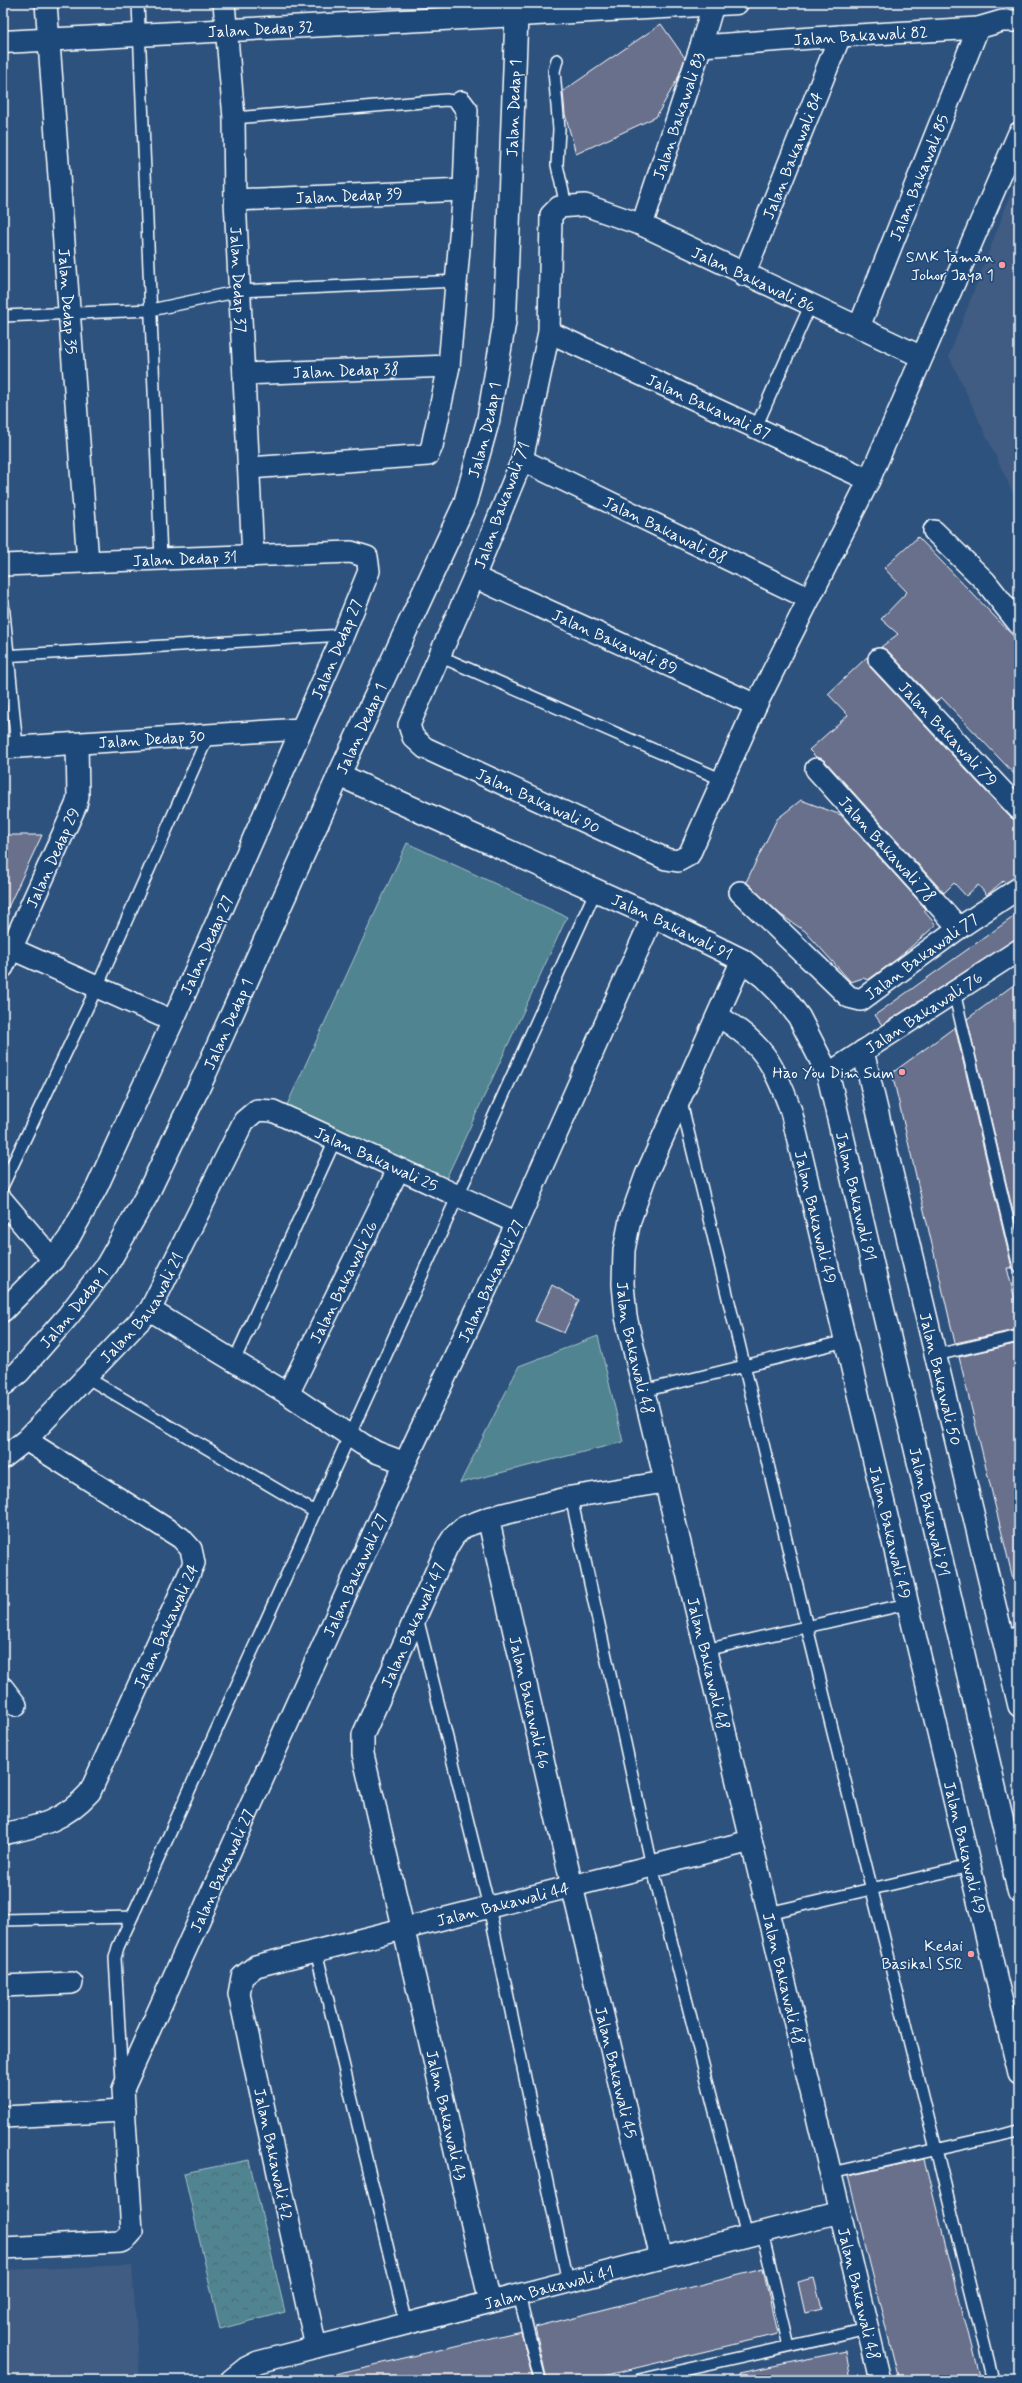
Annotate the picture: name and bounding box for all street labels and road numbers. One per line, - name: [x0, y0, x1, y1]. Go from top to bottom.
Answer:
- street label: Jalan Dedap 32: [207, 17, 314, 43]
- street label: Jalan Bakawali 82: [793, 22, 929, 51]
- street label: Jalan Bakawali 83: [649, 50, 710, 183]
- street label: Jalan Dedap 1: [502, 59, 527, 158]
- street label: Jalan Bakawali 84: [758, 89, 829, 223]
- street label: Jalan Bakawali 85: [885, 111, 955, 244]
- street label: Jalan Dedap 39: [295, 184, 403, 209]
- street label: Jalan Dedap 37: [224, 226, 251, 333]
- street label: Jalan Bakawali 86: [688, 242, 819, 318]
- street label: Jalan Dedap 35: [52, 247, 81, 355]
- street label: Jalan Dedap 38: [292, 359, 400, 384]
- street label: Jalan Bakawali 87: [643, 370, 773, 445]
- street label: Jalan Dedap 1: [464, 381, 506, 481]
- street label: Jalan Bakawali 71: [470, 439, 535, 572]
- street label: Jalan Bakawali 88: [599, 492, 730, 569]
- street label: Jalan Dedap 31: [132, 547, 238, 572]
- street label: Jalan Dedap 27: [307, 596, 368, 703]
- street label: Jalan Bakawali 89: [548, 605, 681, 680]
- street label: Jalan Bakawali 79: [893, 678, 1002, 792]
- street label: Jalan Dedap 1: [332, 680, 392, 778]
- street label: Jalan Dedap 30: [98, 726, 206, 754]
- street label: Jalan Bakawali 90: [472, 764, 603, 839]
- street label: Jalan Bakawali 78: [833, 792, 940, 907]
- street label: Jalan Dedap 29: [22, 805, 85, 912]
- street label: Jalan Bakawali 91: [608, 890, 736, 966]
- street label: Jalan Dedap 27: [176, 893, 239, 999]
- street label: Jalan Bakawali 77: [861, 909, 982, 1006]
- street label: Jalan Bakawali 76: [862, 967, 987, 1059]
- street label: Jalan Dedap 1: [199, 975, 258, 1073]
- street label: Jalan Bakawali 25: [311, 1123, 441, 1197]
- street label: Jalan Bakawali 91: [830, 1130, 880, 1263]
- street label: Jalan Bakawali 49: [789, 1149, 841, 1286]
- street label: Jalan Bakawali 27: [454, 1217, 529, 1346]
- street label: Jalan Bakawali 26: [306, 1218, 383, 1347]
- street label: Jalan Bakawali 21: [96, 1249, 189, 1368]
- street label: Jalan Dedap 1: [36, 1264, 113, 1353]
- street label: Jalan Bakawali 48: [611, 1281, 658, 1417]
- street label: Jalan Bakawali 50: [914, 1311, 966, 1448]
- street label: Jalan Bakawali 91: [904, 1445, 954, 1579]
- street label: Jalan Bakawali 49: [863, 1464, 915, 1601]
- street label: Jalan Bakawali 27: [319, 1511, 393, 1641]
- street label: Jalan Bakawali 47: [376, 1560, 451, 1691]
- street label: Jalan Bakawali 24: [129, 1561, 204, 1692]
- street label: Jalan Bakawali 48: [681, 1595, 733, 1732]
- street label: Jalan Bakawali 46: [503, 1634, 554, 1771]
- street label: Jalan Bakawali 49: [938, 1779, 990, 1916]
- street label: Jalan Bakawali 27: [186, 1806, 260, 1936]
- street label: Jalan Bakawali 44: [435, 1878, 572, 1932]
- street label: Jalan Bakawali 48: [757, 1911, 809, 2047]
- street label: Jalan Bakawali 45: [589, 2005, 641, 2141]
- street label: Jalan Bakawali 43: [420, 2048, 471, 2183]
- street label: Jalan Bakawali 42: [248, 2086, 297, 2222]
- street label: Jalan Bakawali 48: [832, 2226, 884, 2362]
- street label: Jalan Bakawali 41: [482, 2262, 616, 2315]

